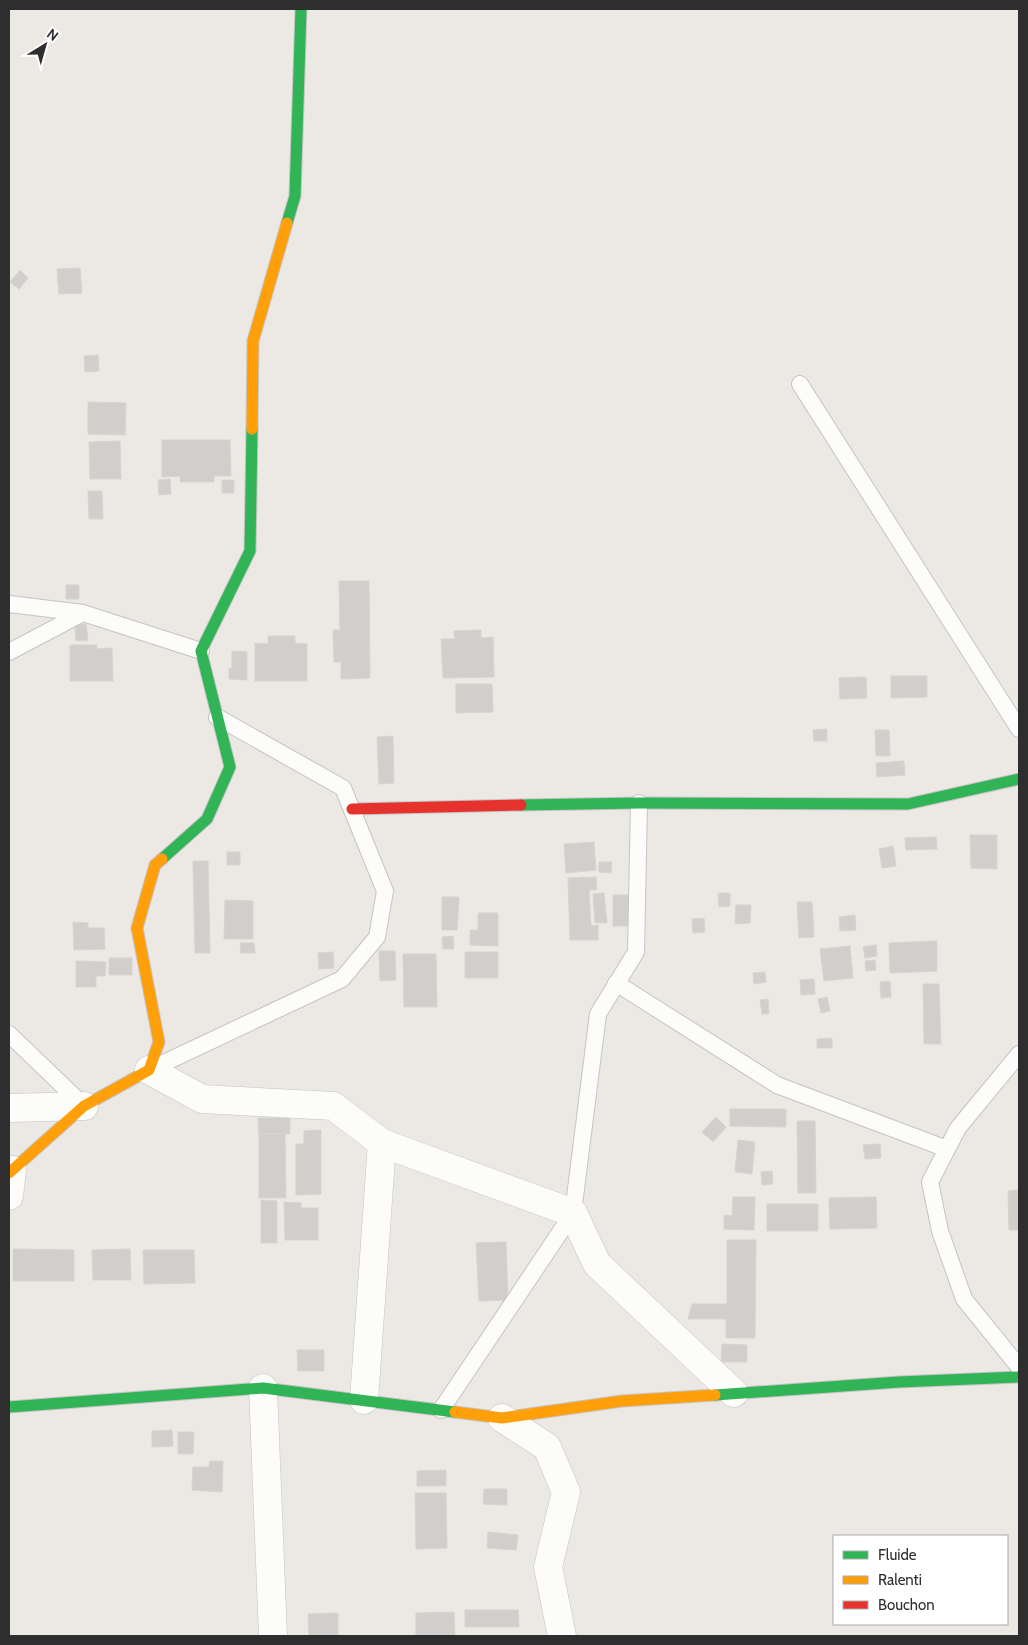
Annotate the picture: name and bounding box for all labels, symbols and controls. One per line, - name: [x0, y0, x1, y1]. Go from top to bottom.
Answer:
- north arrow: [20, 20, 70, 70]
- text: N: [43, 24, 62, 45]
- legend: [833, 1535, 1008, 1625]
- text: Fluide: [878, 1546, 917, 1564]
- text: Ralenti: [878, 1571, 922, 1589]
- text: Bouchon: [878, 1596, 935, 1614]

